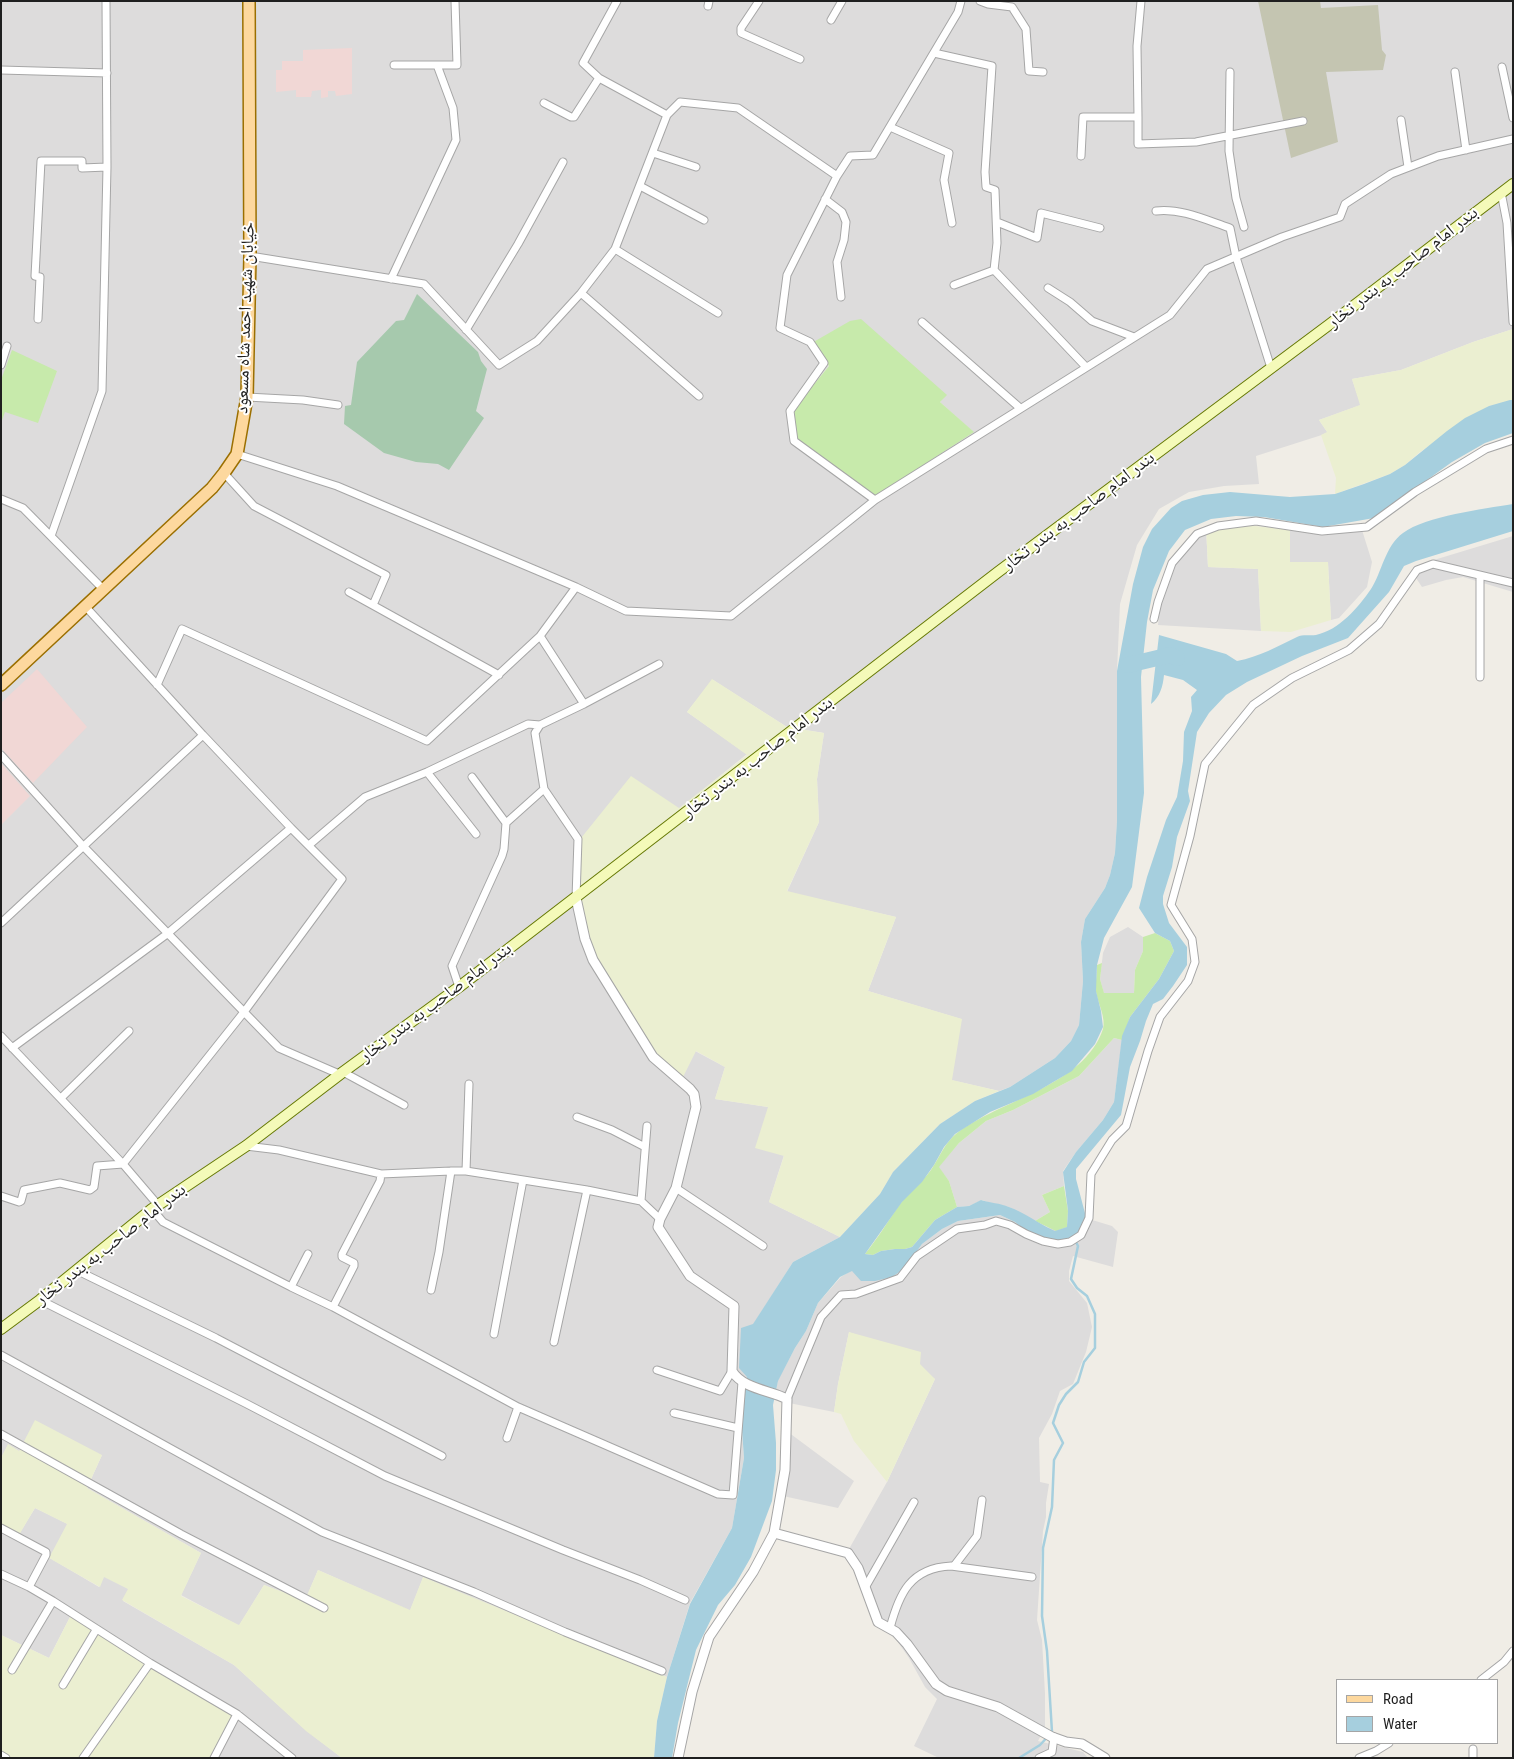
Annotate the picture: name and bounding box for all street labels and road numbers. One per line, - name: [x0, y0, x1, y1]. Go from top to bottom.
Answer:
- street label: بندر امام صاحب به بندر تخار: [1323, 202, 1483, 334]
- street label: خیابان شهید احمد شاه مسعود: [232, 222, 260, 414]
- street label: بندر امام صاحب به بندر تخار: [998, 448, 1160, 576]
- street label: بندر امام صاحب به بندر تخار: [678, 692, 838, 824]
- street label: بندر امام صاحب به بندر تخار: [355, 939, 517, 1067]
- street label: بندر امام صاحب به بندر تخار: [31, 1179, 191, 1311]

